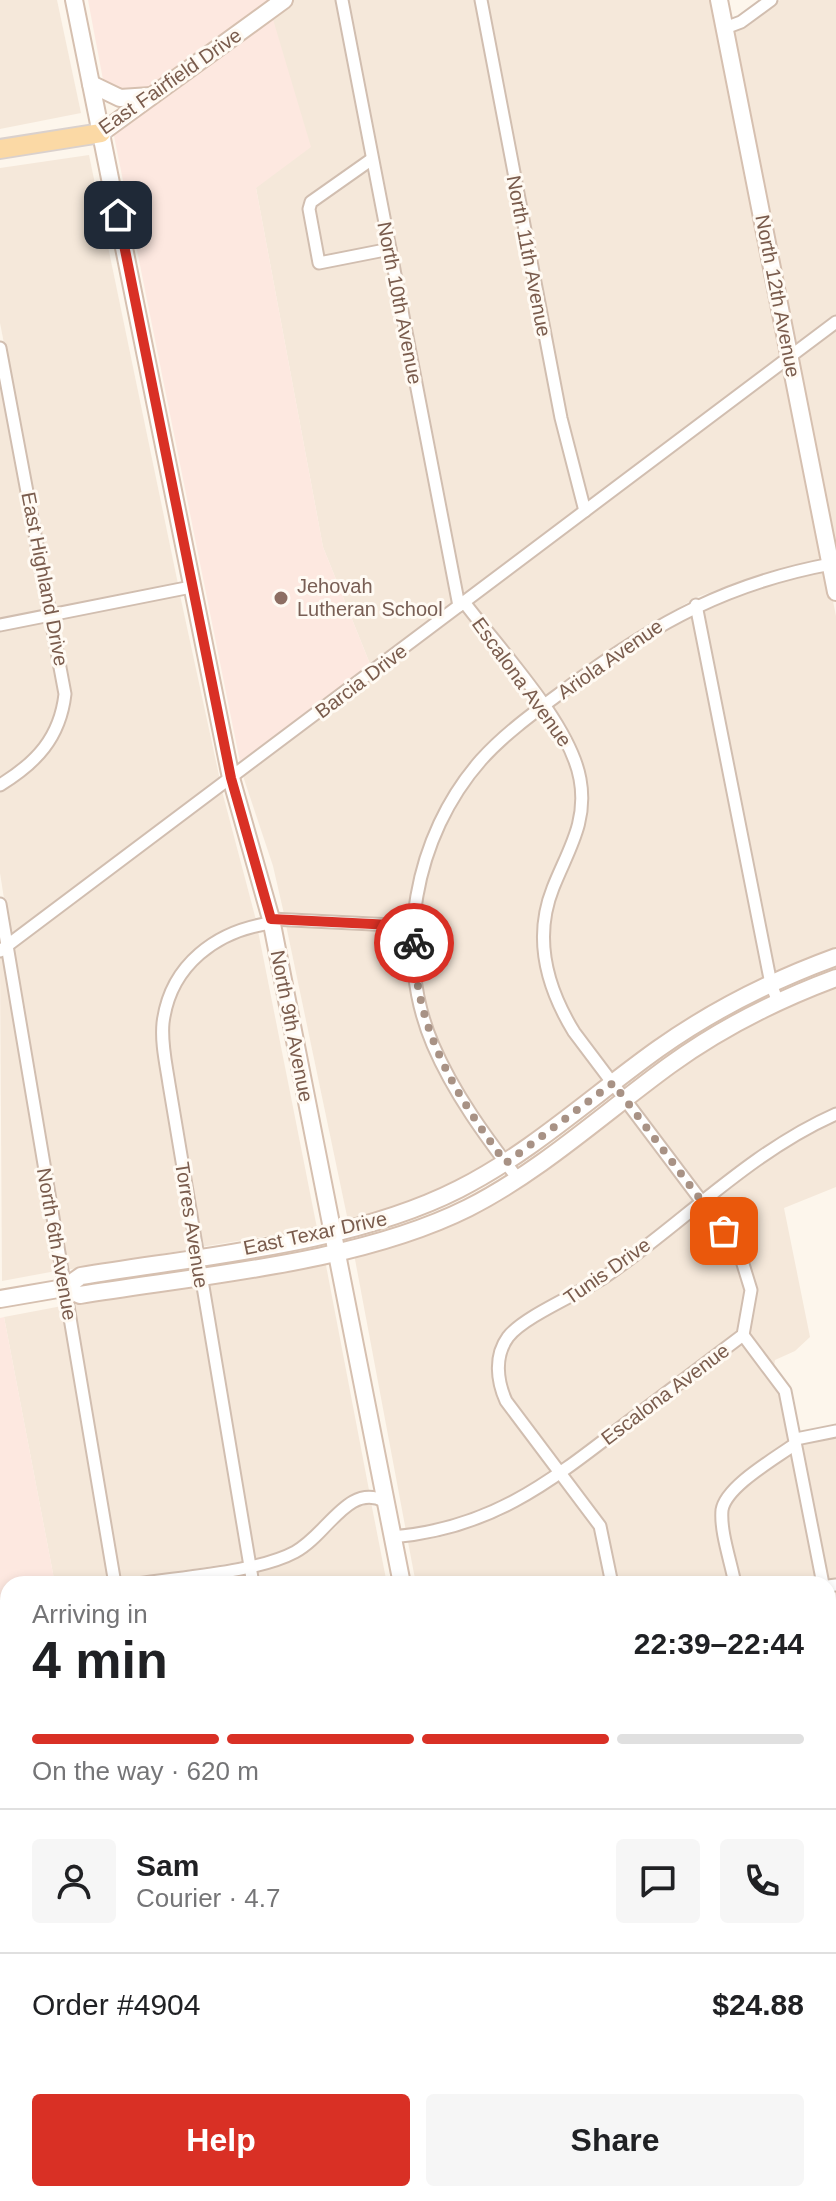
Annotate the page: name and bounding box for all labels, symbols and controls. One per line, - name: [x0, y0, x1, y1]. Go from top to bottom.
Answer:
- street label: East Fairfield Drive: [94, 24, 246, 138]
- street label: North 11th Avenue: [503, 173, 555, 339]
- pin: [84, 181, 152, 249]
- icon: home: [96, 193, 140, 237]
- street label: North 12th Avenue: [751, 213, 805, 379]
- street label: North 10th Avenue: [373, 220, 427, 386]
- street label: East Highland Drive: [17, 490, 73, 668]
- place label: Jehovah Lutheran School: [297, 575, 443, 620]
- marker: Jehovah Lutheran School: [272, 589, 290, 607]
- street label: Escalona Avenue: [468, 613, 576, 751]
- street label: Ariola Avenue: [553, 615, 667, 703]
- street label: Barcia Drive: [311, 639, 411, 723]
- courier: [374, 903, 454, 983]
- icon: bike: [392, 921, 436, 965]
- street label: North 9th Avenue: [266, 948, 318, 1104]
- street label: Torres Avenue: [171, 1160, 213, 1290]
- street label: North 6th Avenue: [33, 1166, 81, 1322]
- pin: [690, 1197, 758, 1265]
- street label: East Texar Drive: [241, 1207, 389, 1259]
- icon: bag: [702, 1209, 746, 1253]
- street label: Tunis Drive: [560, 1233, 654, 1309]
- street label: Escalona Avenue: [597, 1339, 733, 1449]
- text: Arriving in: [32, 1599, 148, 1629]
- text: 22:39–22:44: [634, 1627, 804, 1660]
- text: 4 min: [32, 1631, 168, 1689]
- text: On the way · 620 m: [32, 1756, 259, 1786]
- button: person: [32, 1839, 116, 1923]
- button: chat: [616, 1839, 700, 1923]
- button: phone: [720, 1839, 804, 1923]
- text: Sam: [136, 1849, 199, 1882]
- text: Courier · 4.7: [136, 1883, 281, 1913]
- text: Order #4904: [32, 1988, 200, 2021]
- text: $24.88: [712, 1988, 804, 2021]
- button: Help: [32, 2094, 410, 2186]
- button: Share: [426, 2094, 804, 2186]

